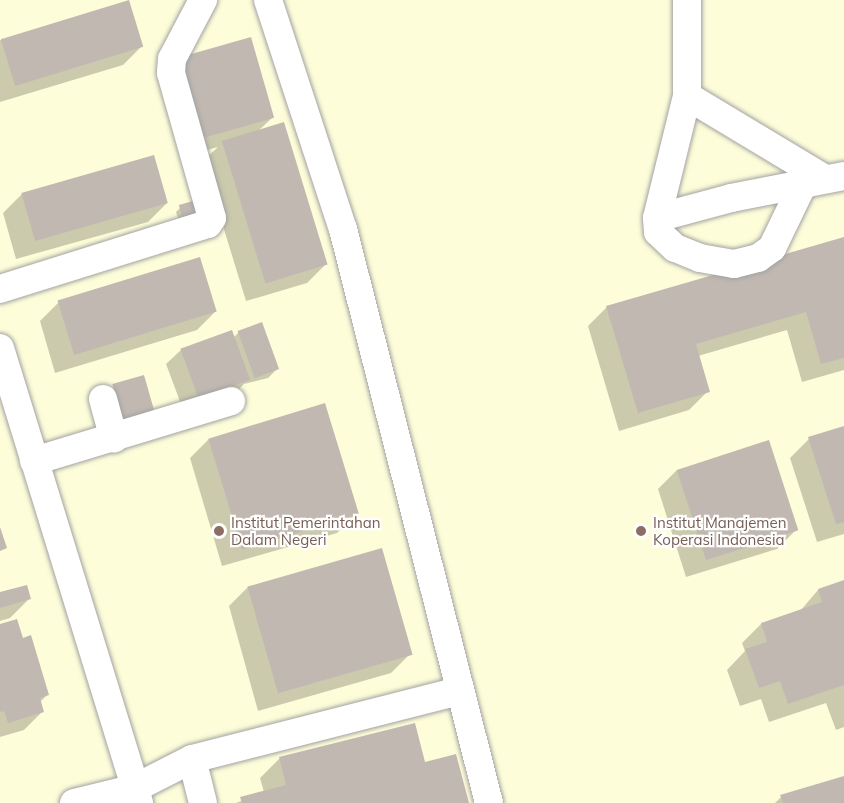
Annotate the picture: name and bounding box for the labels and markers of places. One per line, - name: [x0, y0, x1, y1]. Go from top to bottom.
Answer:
- place label: Institut Pemerintahan Dalam Negeri: [231, 513, 380, 548]
- place label: Institut Manajemen Koperasi Indonesia: [653, 513, 786, 548]
- marker: Institut Pemerintahan Dalam Negeri: [212, 524, 226, 538]
- marker: Institut Manajemen Koperasi Indonesia: [634, 524, 648, 538]

